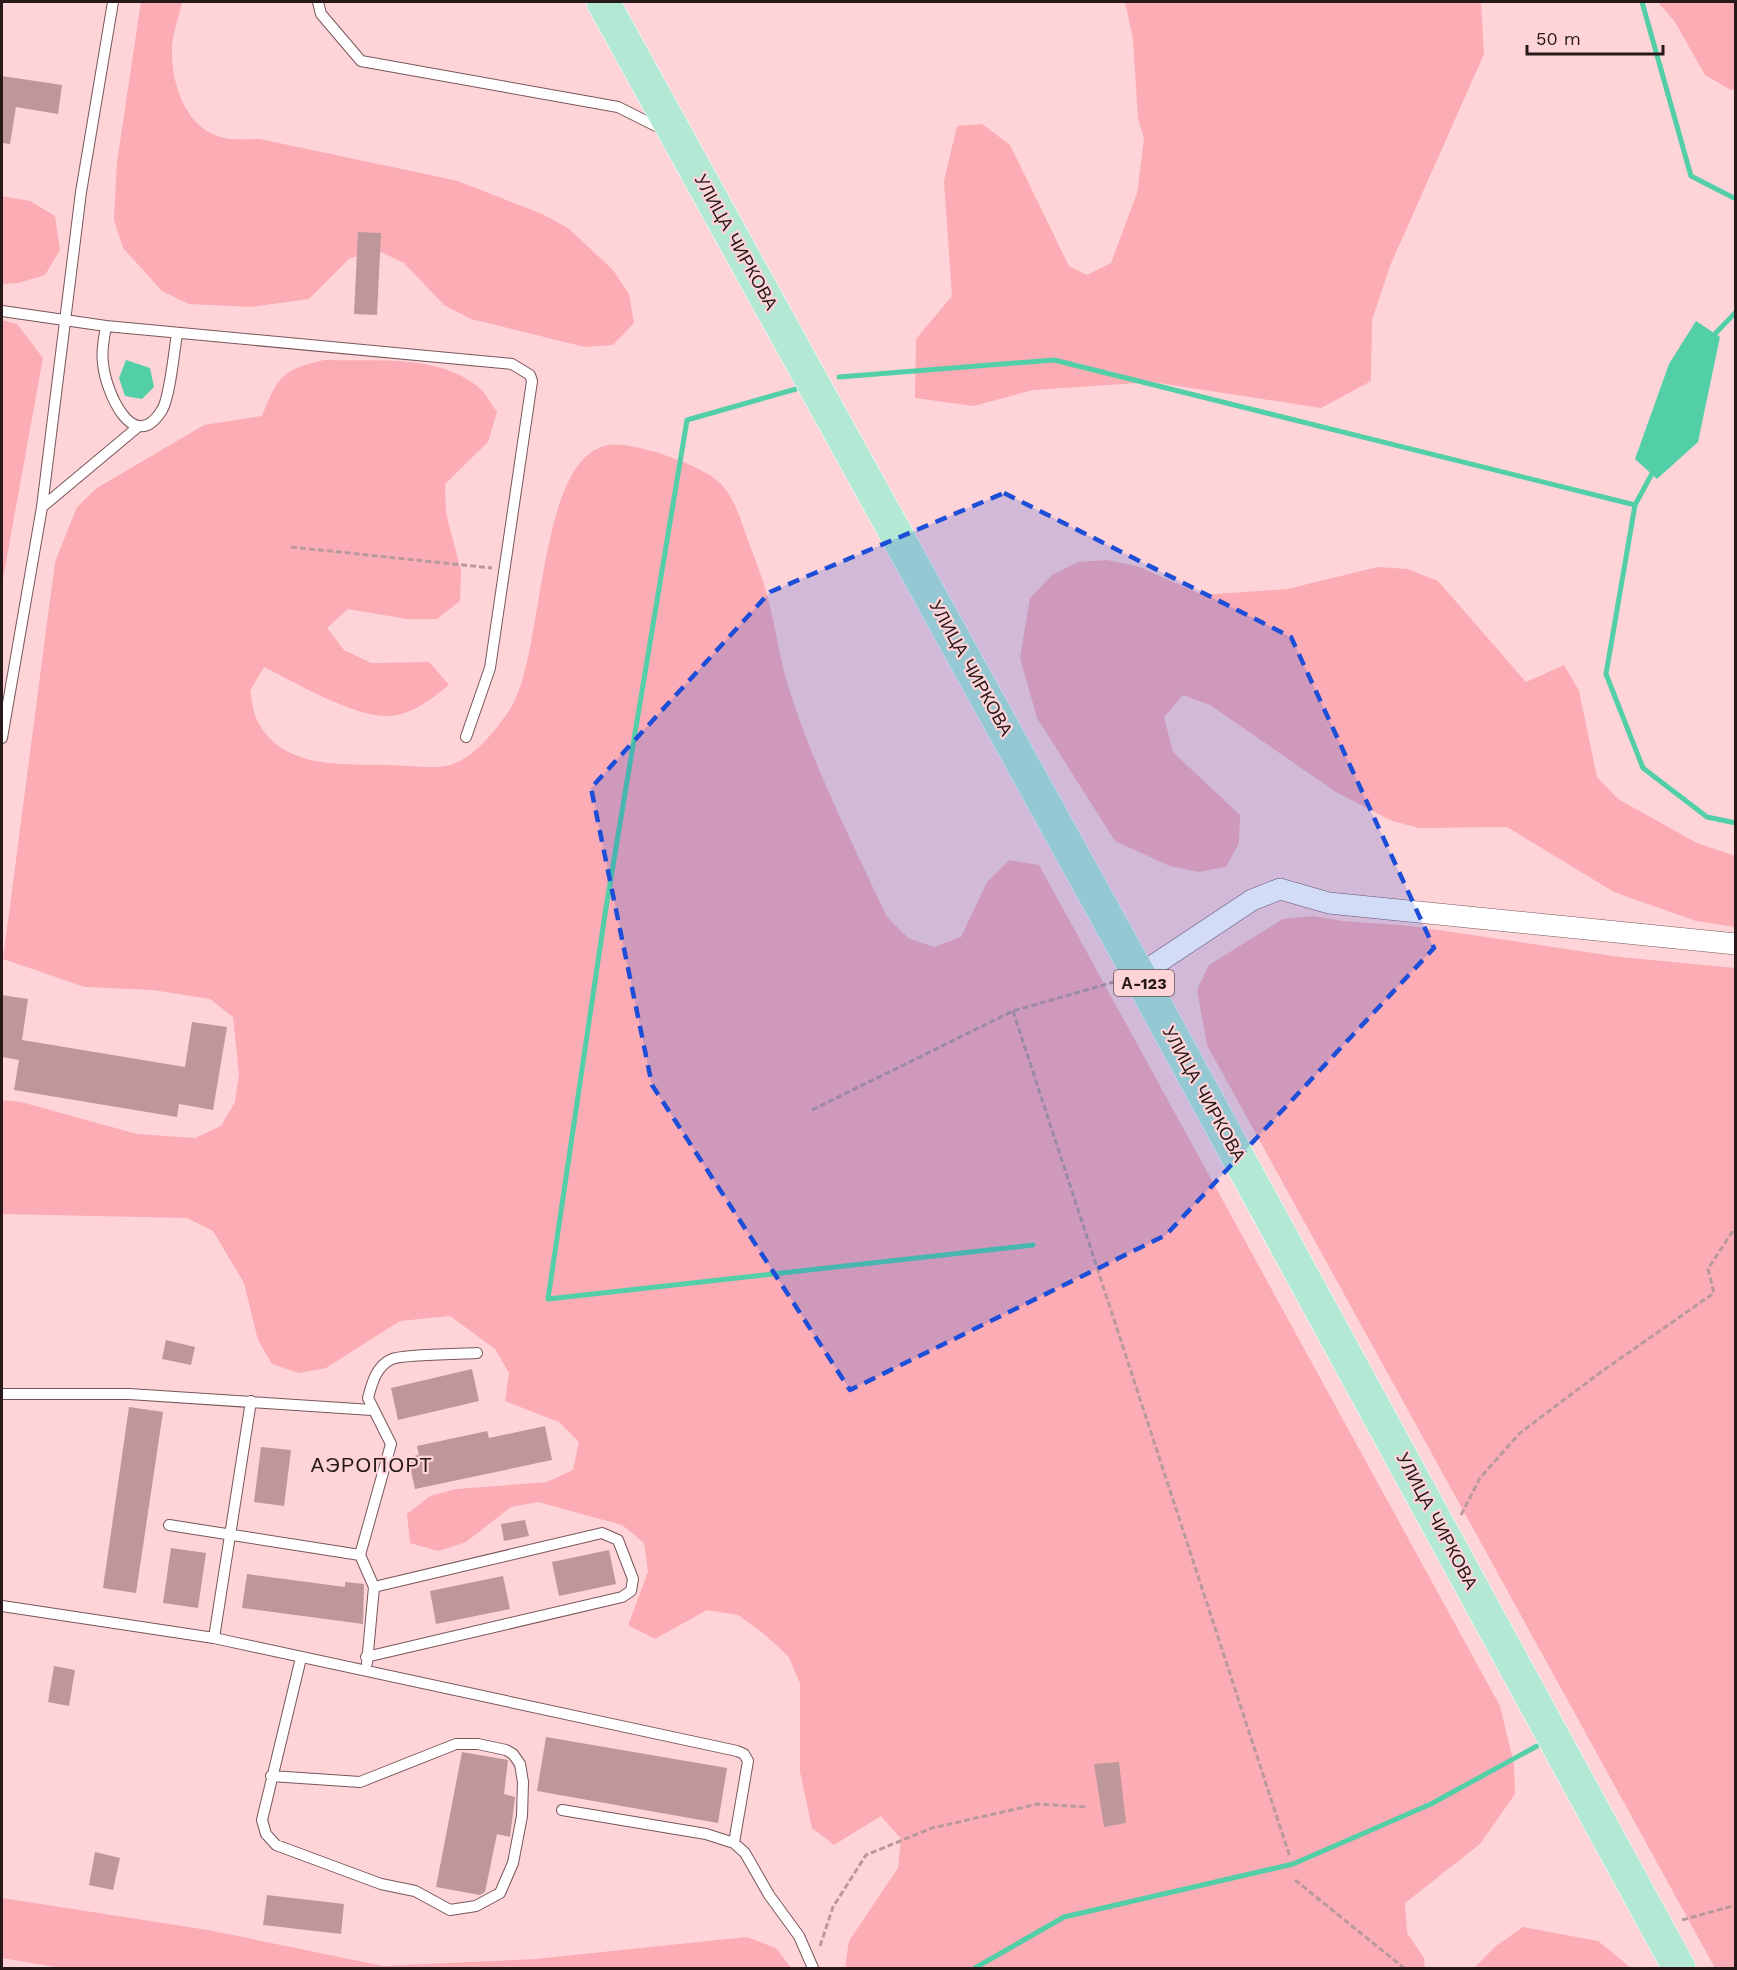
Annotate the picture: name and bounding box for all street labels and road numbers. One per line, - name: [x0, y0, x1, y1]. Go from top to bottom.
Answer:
- street label: УЛИЦА ЧИРКОВА: [690, 170, 782, 313]
- street label: УЛИЦА ЧИРКОВА: [925, 596, 1017, 739]
- road number: А-123: [1114, 970, 1174, 996]
- street label: УЛИЦА ЧИРКОВА: [1158, 1022, 1250, 1165]
- street label: УЛИЦА ЧИРКОВА: [1393, 1449, 1482, 1593]

